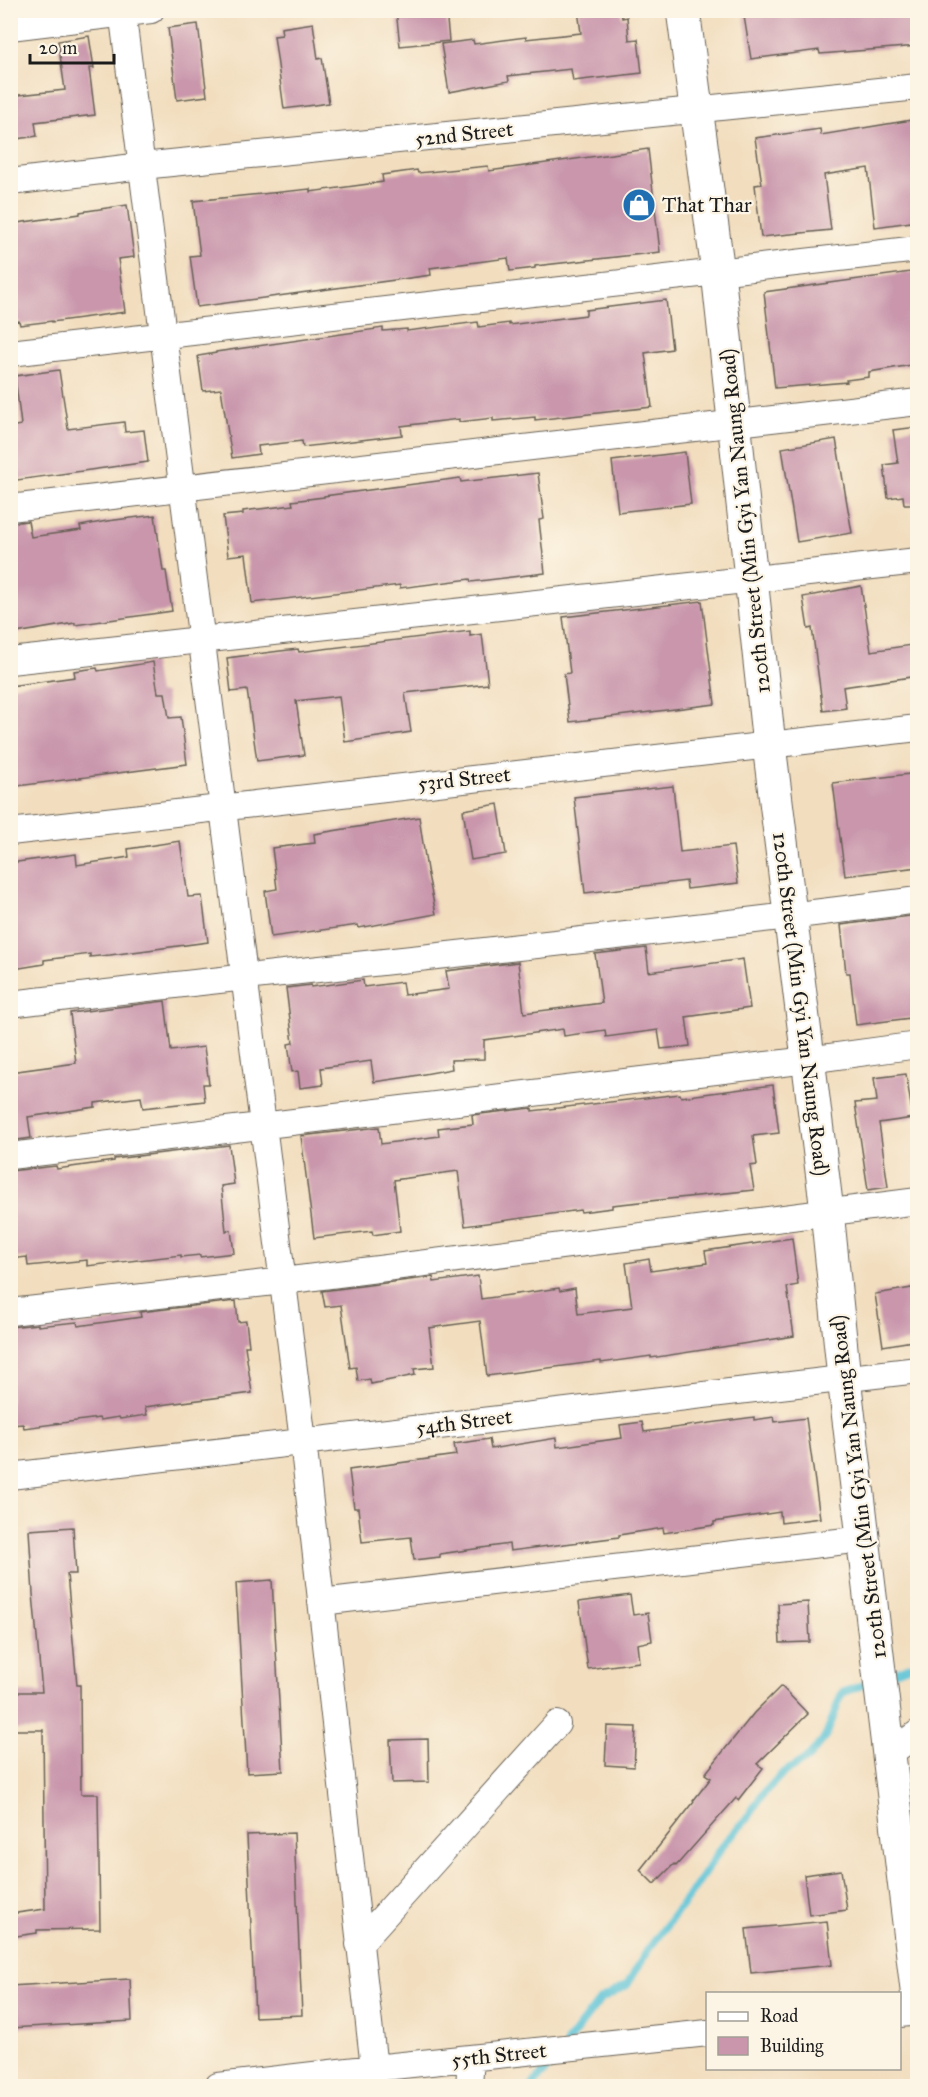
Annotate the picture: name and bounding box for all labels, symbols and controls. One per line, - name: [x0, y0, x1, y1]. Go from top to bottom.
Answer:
- scale bar: [30, 27, 114, 65]
- text: 20 m: [39, 37, 77, 59]
- street label: 52nd Street: [414, 116, 515, 152]
- shop icon: That Thar: [621, 187, 657, 223]
- place label: That Thar: [662, 192, 752, 218]
- street label: 120th Street (Min Gyi Yan Naung Road): [714, 347, 776, 695]
- street label: 53rd Street: [416, 761, 512, 797]
- street label: 120th Street (Min Gyi Yan Naung Road): [767, 831, 835, 1177]
- street label: 120th Street (Min Gyi Yan Naung Road): [824, 1314, 892, 1660]
- street label: 54th Street: [414, 1403, 514, 1441]
- legend: [706, 1992, 901, 2070]
- text: Road: [760, 2005, 798, 2027]
- text: Building: [760, 2035, 824, 2058]
- street label: 55th Street: [450, 2037, 548, 2073]

